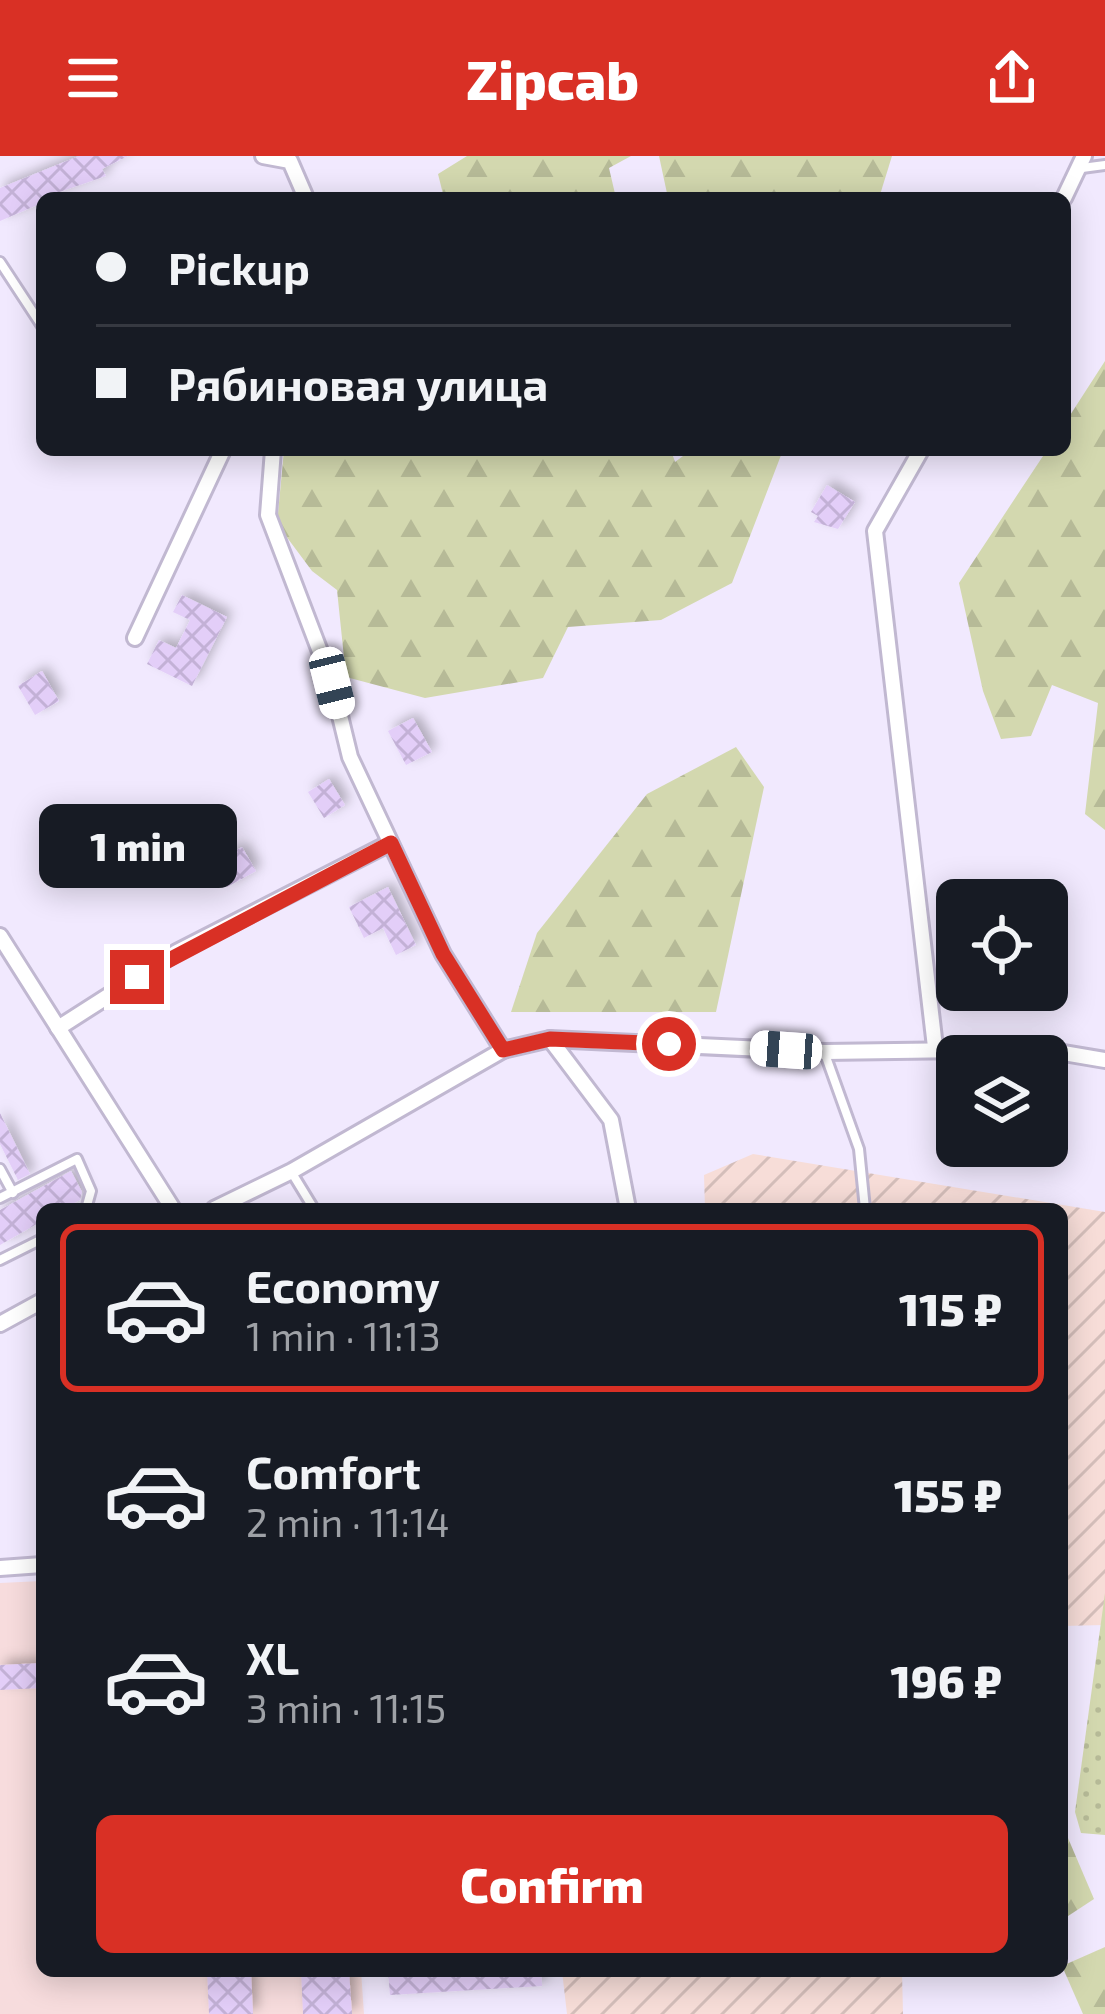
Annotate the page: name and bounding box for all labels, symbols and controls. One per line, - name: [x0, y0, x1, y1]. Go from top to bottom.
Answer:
- icon: menu: [60, 45, 126, 111]
- icon: share: [979, 45, 1045, 111]
- text: Zipcab: [466, 46, 639, 111]
- text: Pickup: [168, 240, 310, 294]
- text: Рябиновая улица: [168, 356, 548, 410]
- car: [306, 644, 358, 722]
- callout: 1 min: [38, 803, 236, 887]
- text: 1 min: [90, 822, 186, 869]
- map controls: [936, 879, 1068, 1167]
- button: locate: [936, 879, 1068, 1011]
- route end: [110, 950, 164, 1004]
- route start: [642, 1017, 696, 1071]
- car: [749, 1030, 823, 1070]
- button: layers: [936, 1035, 1068, 1167]
- icon: car: [102, 1254, 210, 1362]
- text: Economy: [246, 1258, 440, 1312]
- text: 115 ₽: [899, 1281, 1002, 1335]
- text: 1 min · 11:13: [246, 1312, 441, 1359]
- icon: car: [102, 1440, 210, 1548]
- text: Comfort: [246, 1444, 421, 1498]
- text: 155 ₽: [894, 1467, 1002, 1521]
- text: 2 min · 11:14: [246, 1498, 449, 1545]
- icon: car: [102, 1626, 210, 1734]
- text: XL: [246, 1630, 299, 1684]
- text: 196 ₽: [891, 1653, 1002, 1707]
- text: 3 min · 11:15: [246, 1684, 446, 1731]
- button: Confirm: [96, 1815, 1008, 1953]

